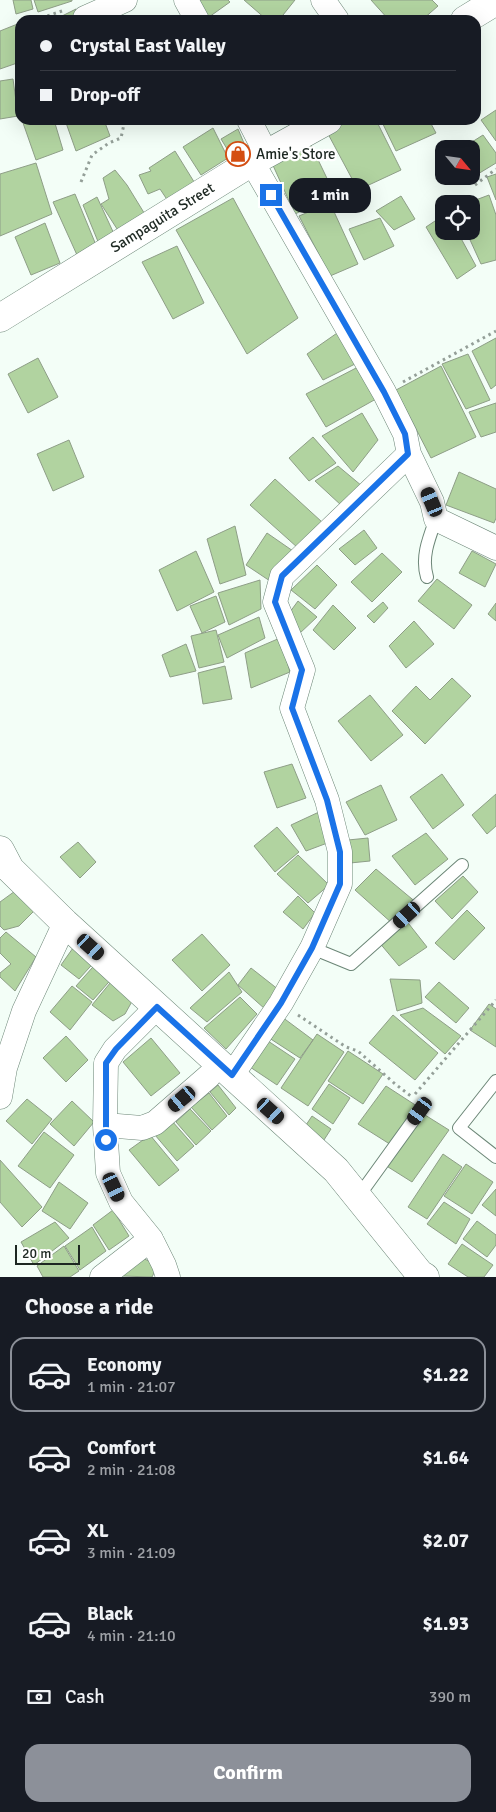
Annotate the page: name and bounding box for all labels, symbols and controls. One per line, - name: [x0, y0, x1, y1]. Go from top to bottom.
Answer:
- text: Crystal East Valley: [70, 34, 226, 58]
- text: Drop-off: [70, 83, 140, 107]
- north arrow: [435, 140, 480, 185]
- map controls: [435, 140, 480, 240]
- shop icon: Amie's Store: [225, 141, 251, 167]
- place label: Amie's Store: [256, 145, 336, 163]
- callout: 1 min: [288, 178, 371, 212]
- street label: Sampaguita Street: [107, 179, 218, 256]
- route end: [260, 184, 282, 206]
- text: 1 min: [311, 185, 349, 205]
- button: locate: [435, 195, 480, 240]
- car: [419, 485, 444, 519]
- car: [390, 899, 423, 931]
- car: [74, 931, 107, 963]
- car: [165, 1084, 198, 1114]
- car: [405, 1094, 434, 1128]
- car: [254, 1095, 287, 1127]
- route start: [95, 1129, 117, 1151]
- car: [100, 1170, 127, 1204]
- scale bar: [15, 1242, 80, 1265]
- text: 20 m: [22, 1245, 51, 1262]
- text: Choose a ride: [25, 1293, 153, 1320]
- icon: car: [27, 1352, 72, 1397]
- text: Economy: [87, 1353, 161, 1377]
- text: $1.22: [423, 1363, 469, 1387]
- text: 1 min · 21:07: [87, 1377, 176, 1397]
- icon: car: [27, 1435, 72, 1480]
- text: Comfort: [87, 1436, 156, 1460]
- text: $1.64: [423, 1446, 469, 1470]
- text: 2 min · 21:08: [87, 1460, 176, 1480]
- icon: car: [27, 1518, 72, 1563]
- text: XL: [87, 1519, 109, 1543]
- text: $2.07: [423, 1529, 469, 1553]
- text: 3 min · 21:09: [87, 1543, 176, 1563]
- icon: car: [27, 1601, 72, 1646]
- text: Black: [87, 1602, 133, 1626]
- text: $1.93: [423, 1612, 469, 1636]
- text: 4 min · 21:10: [87, 1626, 176, 1646]
- icon: cash: [25, 1683, 53, 1711]
- text: Cash: [65, 1685, 105, 1709]
- text: 390 m: [429, 1687, 471, 1707]
- button: Confirm: [25, 1744, 471, 1802]

